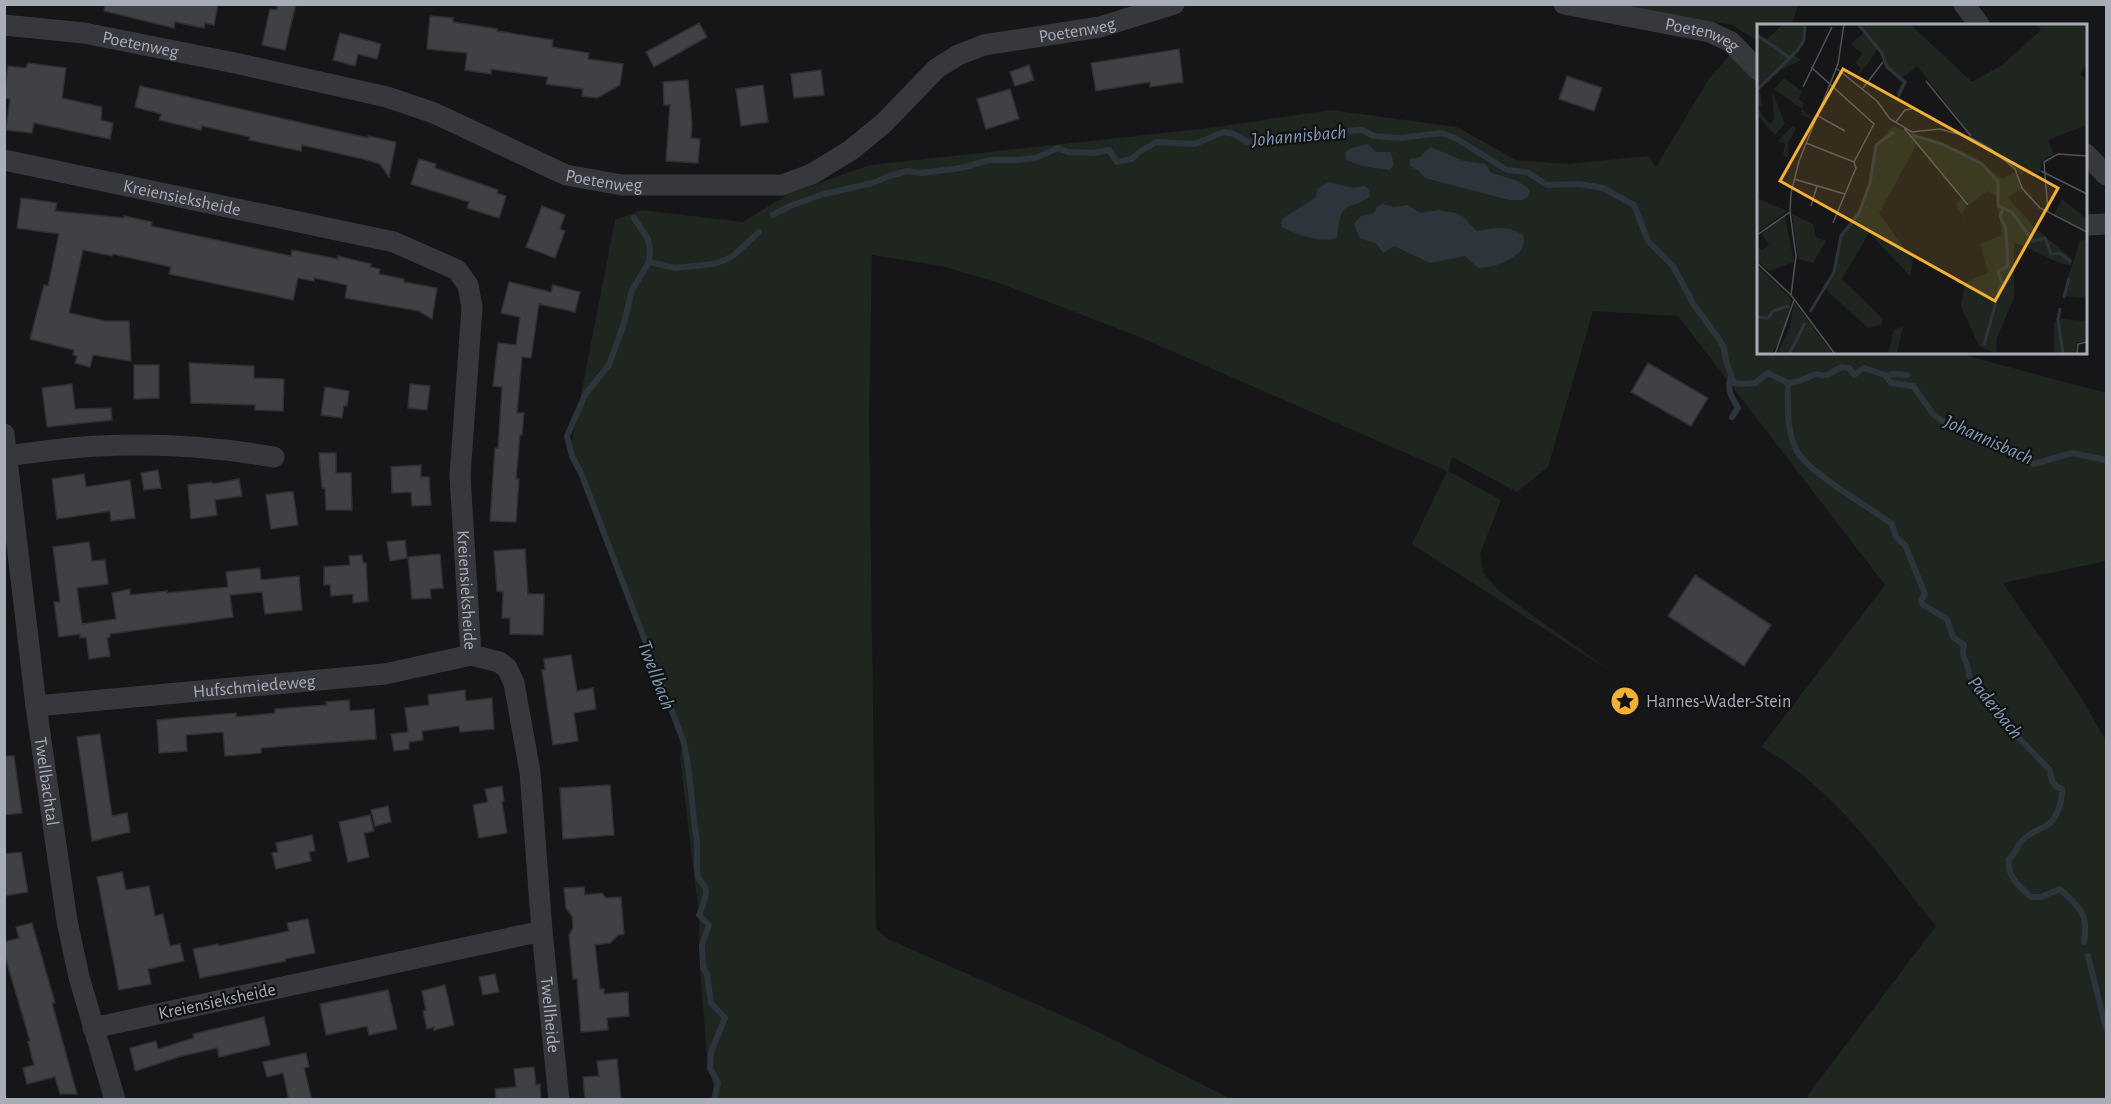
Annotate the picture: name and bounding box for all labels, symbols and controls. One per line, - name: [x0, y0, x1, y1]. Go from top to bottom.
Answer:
- street label: Poetenweg: [1038, 15, 1118, 46]
- street label: Poetenweg: [1664, 16, 1743, 55]
- inset map: [1757, 24, 2087, 354]
- street label: Poetenweg: [101, 29, 180, 62]
- water label: Johannisbach: [1250, 122, 1347, 150]
- street label: Poetenweg: [564, 167, 642, 195]
- street label: Kreiensieksheide: [121, 177, 242, 220]
- water label: Johannisbach: [1940, 411, 2036, 468]
- street label: Kreiensieksheide: [453, 530, 479, 650]
- water label: Twellbach: [634, 638, 678, 713]
- street label: Hufschmiedeweg: [192, 672, 316, 702]
- water label: Paderbach: [1964, 672, 2026, 743]
- place icon: Hannes-Wader-Stein: [1609, 685, 1641, 717]
- place label: Hannes-Wader-Stein: [1646, 693, 1791, 711]
- street label: Twellbachtal: [31, 736, 61, 827]
- street label: Twellheide: [537, 976, 562, 1054]
- street label: Kreiensieksheide: [157, 981, 278, 1023]

